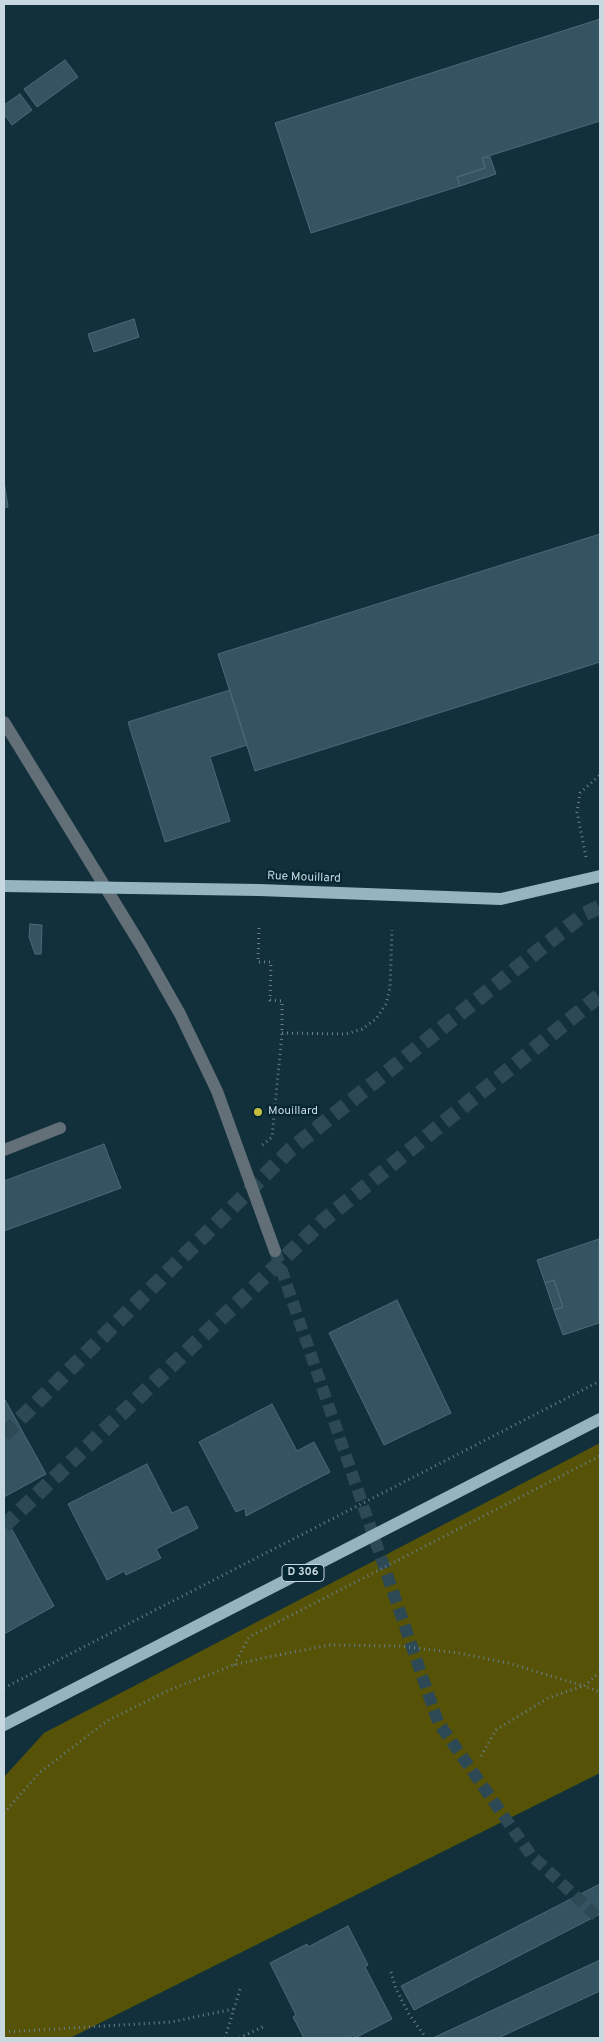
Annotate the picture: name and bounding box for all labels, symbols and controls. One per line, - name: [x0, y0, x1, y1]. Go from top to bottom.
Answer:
- street label: Rue Mouillard: [267, 870, 341, 886]
- place label: Mouillard: [268, 1105, 318, 1119]
- marker: Mouillard: [252, 1106, 264, 1118]
- road number: D 306: [282, 1565, 324, 1582]

